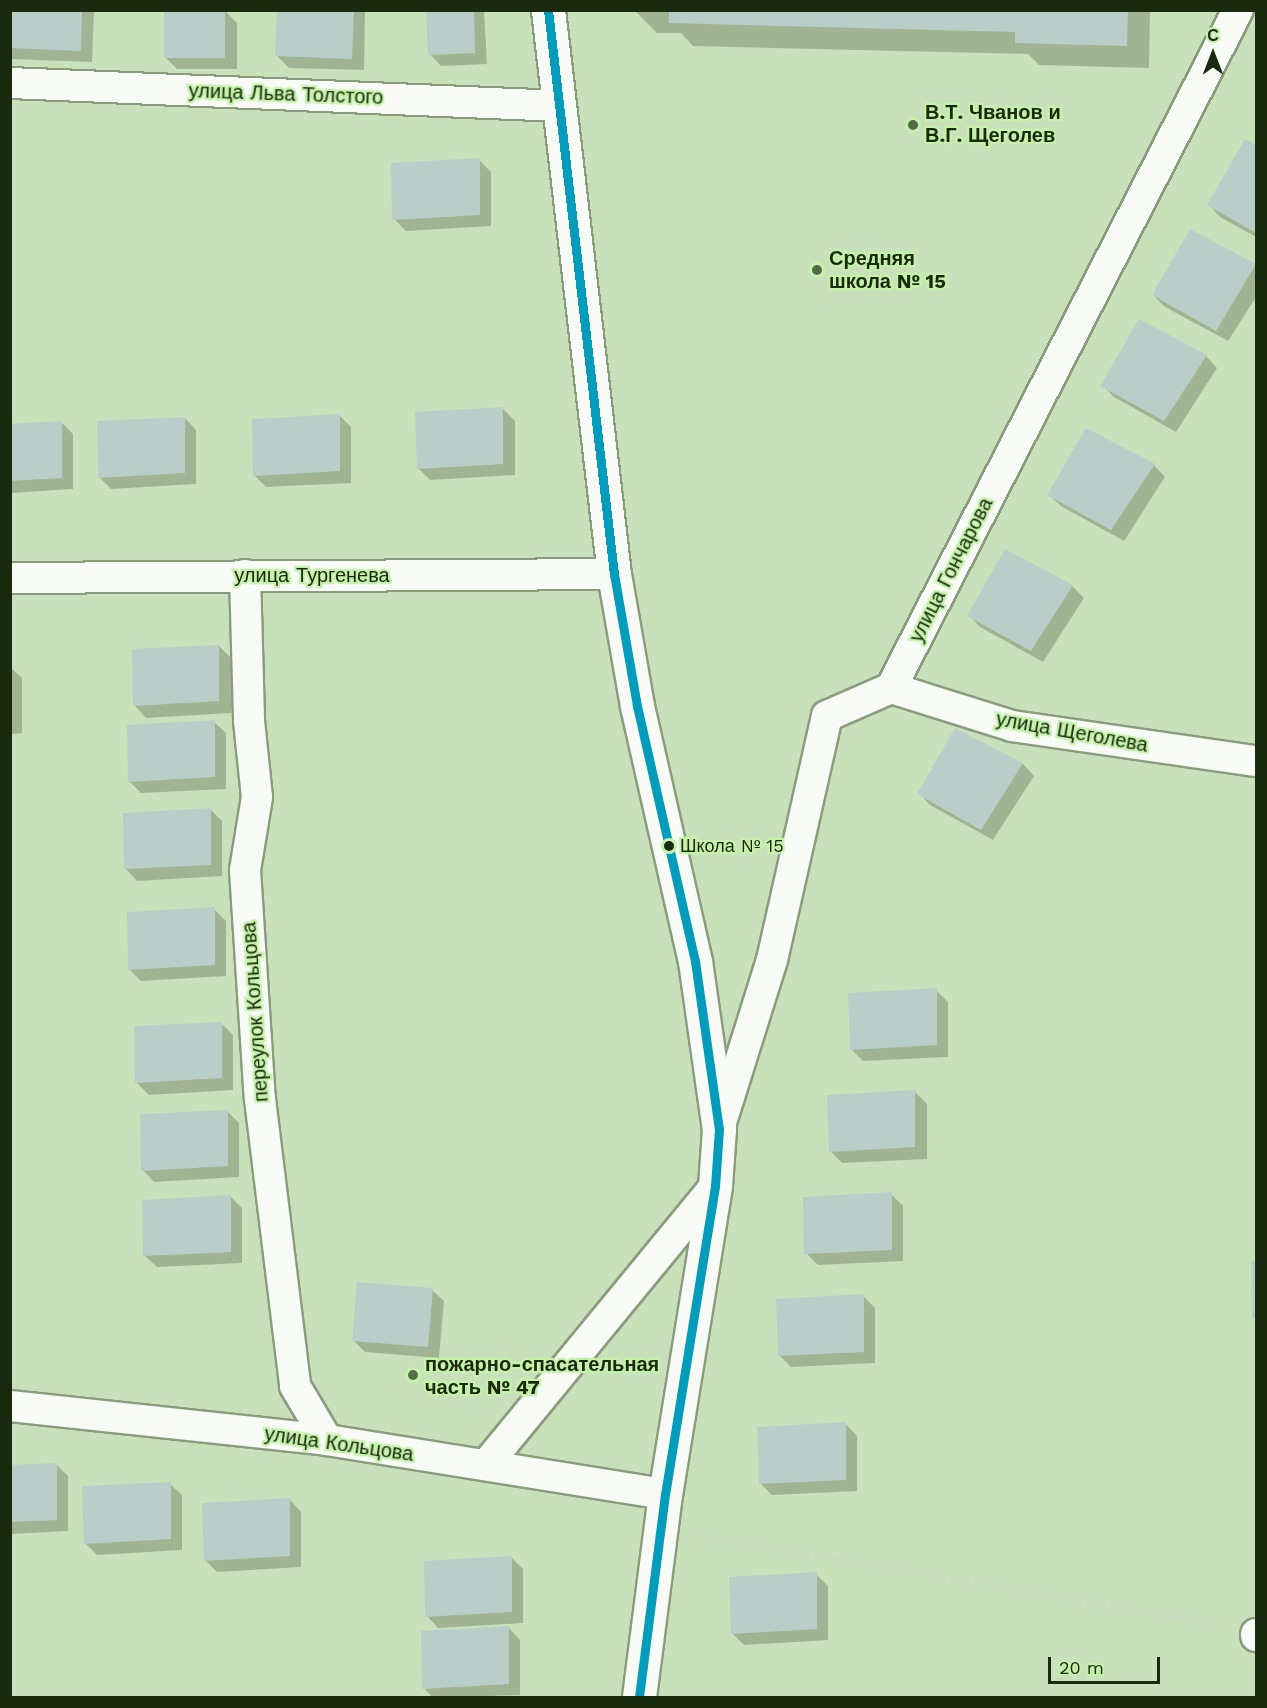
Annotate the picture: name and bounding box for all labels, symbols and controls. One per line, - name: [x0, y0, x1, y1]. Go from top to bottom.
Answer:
- north arrow: [1183, 24, 1243, 84]
- text: С: [1207, 26, 1219, 45]
- street label: улица Льва Толстого: [188, 79, 384, 109]
- place label: В.Т. Чванов и В.Г. Щеголев: [925, 101, 1061, 148]
- marker: В.Т. Чванов и В.Г. Щеголев: [906, 118, 920, 132]
- place label: Средняя школа № 15: [829, 246, 946, 293]
- marker: Средняя школа № 15: [810, 263, 824, 277]
- street label: улица Гончарова: [904, 494, 998, 646]
- street label: улица Тургенева: [234, 563, 390, 587]
- street label: улица Щеголева: [994, 707, 1150, 757]
- place label: Школа № 15: [680, 835, 784, 857]
- marker: Школа № 15: [663, 840, 675, 852]
- street label: переулок Кольцова: [237, 921, 273, 1103]
- place label: пожарно-спасательная часть № 47: [425, 1352, 659, 1399]
- marker: пожарно-спасательная часть № 47: [406, 1368, 420, 1382]
- street label: улица Кольцова: [263, 1422, 415, 1466]
- scale bar: [1051, 1645, 1164, 1683]
- text: 20 m: [1059, 1657, 1104, 1678]

